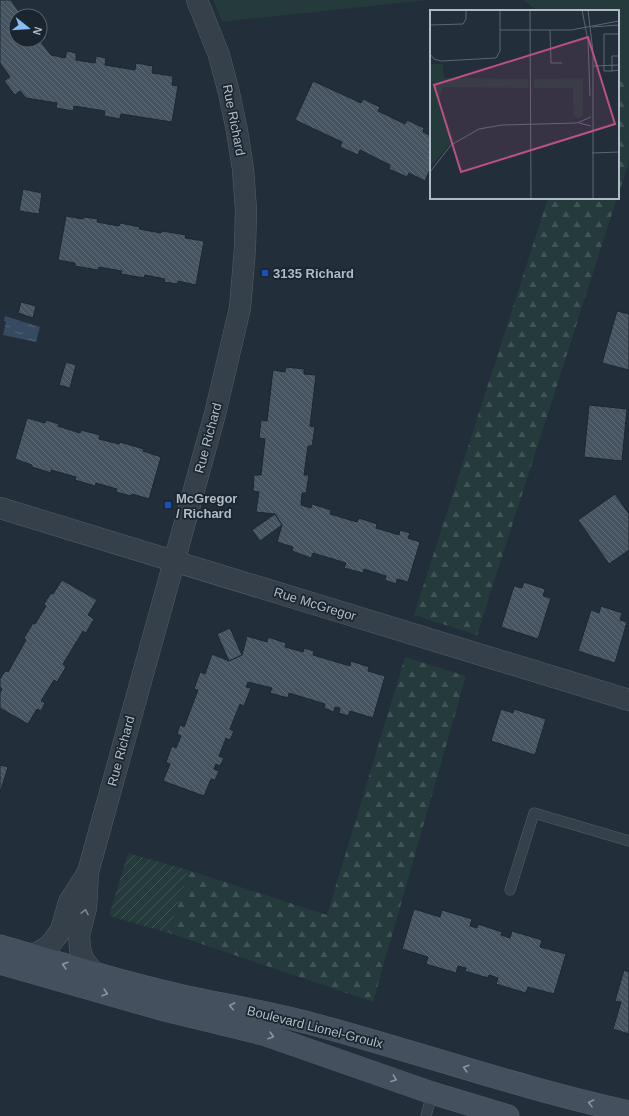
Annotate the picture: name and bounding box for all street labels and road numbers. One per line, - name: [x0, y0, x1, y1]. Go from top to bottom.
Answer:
- street label: Rue Richard: [220, 83, 248, 157]
- street label: Rue Richard: [191, 401, 225, 475]
- street label: Rue McGregor: [272, 584, 359, 624]
- street label: Rue Richard: [104, 714, 138, 788]
- street label: Boulevard Lionel-Groulx: [246, 1003, 385, 1051]

